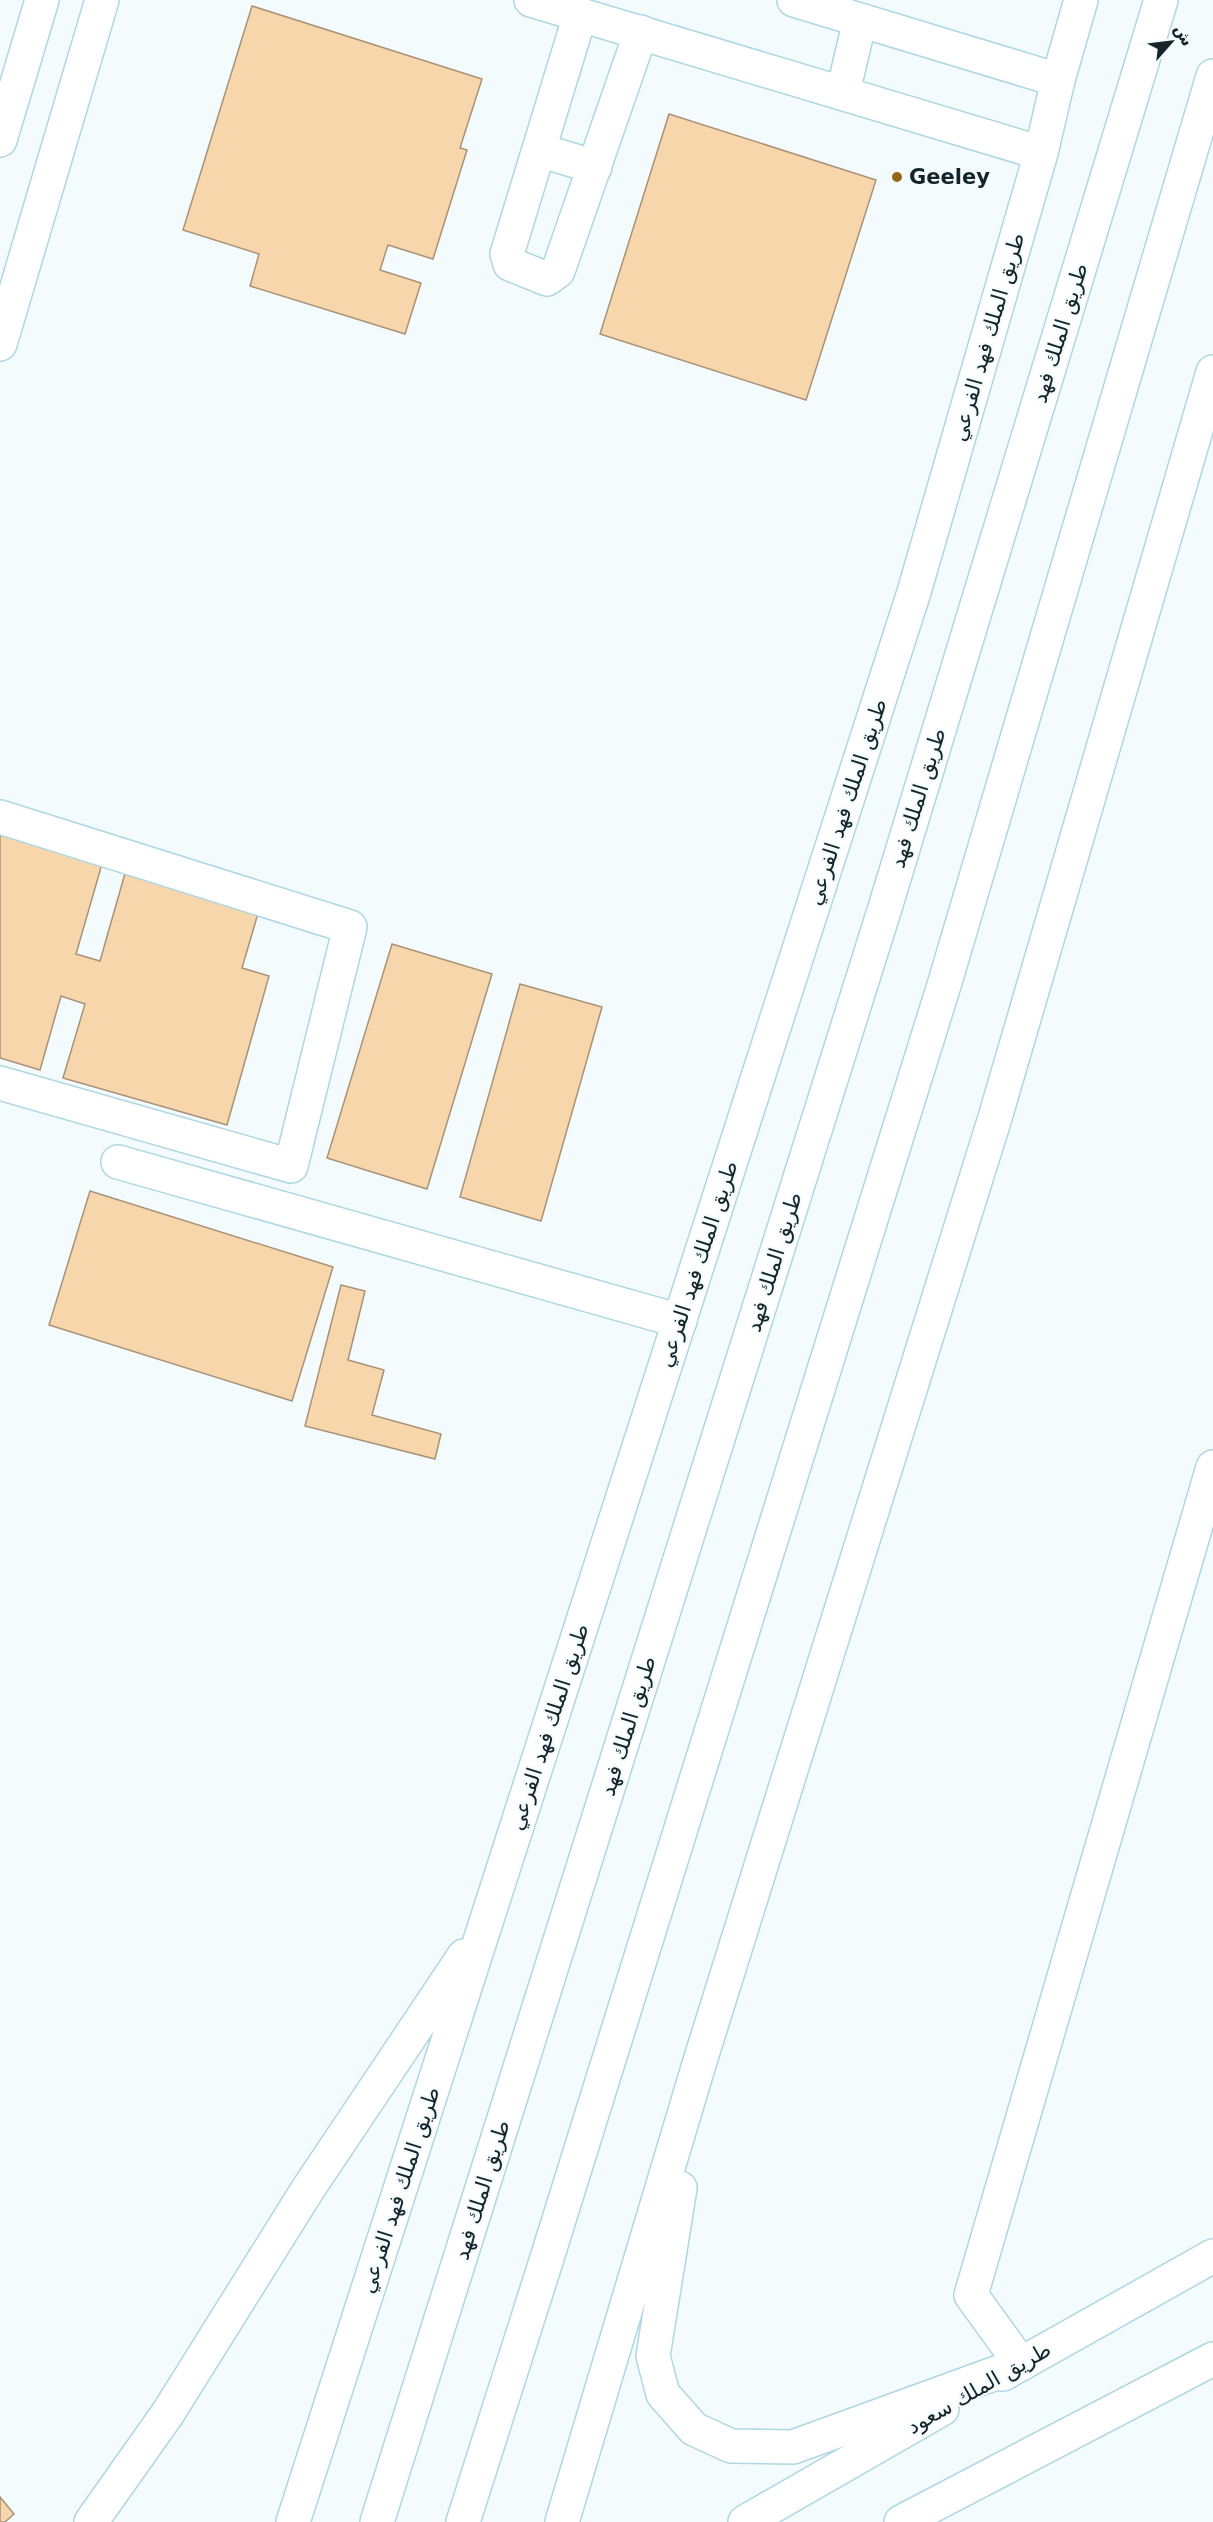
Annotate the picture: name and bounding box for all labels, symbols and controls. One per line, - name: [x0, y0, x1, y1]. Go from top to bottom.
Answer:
- north arrow: [1141, 12, 1201, 72]
- text: ش: [1170, 21, 1197, 49]
- place label: Geeley: [909, 165, 990, 189]
- marker: Geeley: [890, 170, 904, 184]
- street label: طريق الملك فهد الفرعي: [947, 230, 1029, 444]
- street label: طريق الملك فهد: [1027, 260, 1093, 406]
- street label: طريق الملك فهد الفرعي: [802, 696, 892, 908]
- street label: طريق الملك فهد: [885, 725, 951, 871]
- street label: طريق الملك فهد الفرعي: [653, 1158, 743, 1370]
- street label: طريق الملك فهد: [741, 1189, 807, 1335]
- street label: طريق الملك فهد الفرعي: [504, 1621, 594, 1833]
- street label: طريق الملك فهد: [595, 1653, 661, 1799]
- street label: طريق الملك فهد الفرعي: [355, 2084, 445, 2296]
- street label: طريق الملك فهد: [449, 2117, 515, 2263]
- street label: طريق الملك سعود: [903, 2337, 1055, 2439]

